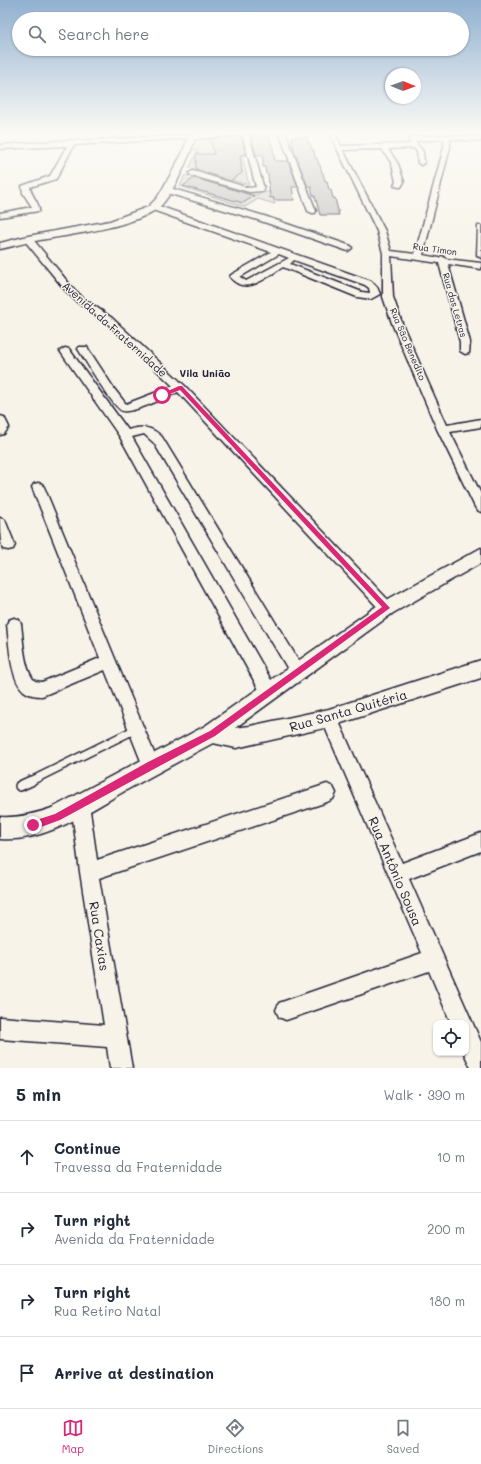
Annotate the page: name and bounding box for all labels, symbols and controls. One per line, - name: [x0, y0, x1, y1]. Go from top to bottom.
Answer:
- search box: [12, 12, 469, 56]
- icon: search: [26, 23, 48, 45]
- text: Search here: [58, 24, 149, 44]
- north arrow: [385, 68, 421, 104]
- street label: Rua Timon: [412, 240, 458, 258]
- street label: Rua das Letras: [441, 272, 469, 338]
- street label: Avenida da Fraternidade: [59, 278, 171, 380]
- street label: Rua São Benedito: [388, 306, 428, 382]
- district label: Vila União: [180, 366, 230, 380]
- route start: [153, 386, 171, 404]
- street label: Rua Santa Quitéria: [287, 685, 409, 735]
- street label: Rua Antônio Sousa: [365, 814, 427, 928]
- route end: [24, 816, 42, 834]
- street label: Rua Caxias: [86, 900, 114, 972]
- map controls: [433, 1020, 469, 1056]
- button: locate: [433, 1020, 469, 1056]
- text: 5 min: [16, 1083, 61, 1105]
- text: Walk · 390 m: [383, 1086, 465, 1103]
- text: Continue: [54, 1138, 121, 1158]
- icon: ahead: [16, 1146, 38, 1168]
- text: 10 m: [437, 1148, 465, 1165]
- text: Travessa da Fraternidade: [54, 1158, 222, 1175]
- text: Turn right: [54, 1210, 131, 1230]
- icon: right: [16, 1218, 38, 1240]
- text: 200 m: [427, 1220, 465, 1237]
- text: Avenida da Fraternidade: [54, 1230, 215, 1247]
- text: Turn right: [54, 1282, 131, 1302]
- icon: right: [16, 1290, 38, 1312]
- text: 180 m: [429, 1292, 465, 1309]
- text: Rua Retiro Natal: [54, 1302, 161, 1319]
- icon: arrive: [16, 1362, 38, 1384]
- text: Arrive at destination: [54, 1363, 214, 1383]
- tab: Map: [62, 1417, 84, 1456]
- tab: Directions: [207, 1417, 263, 1456]
- tab: Saved: [387, 1417, 419, 1456]

